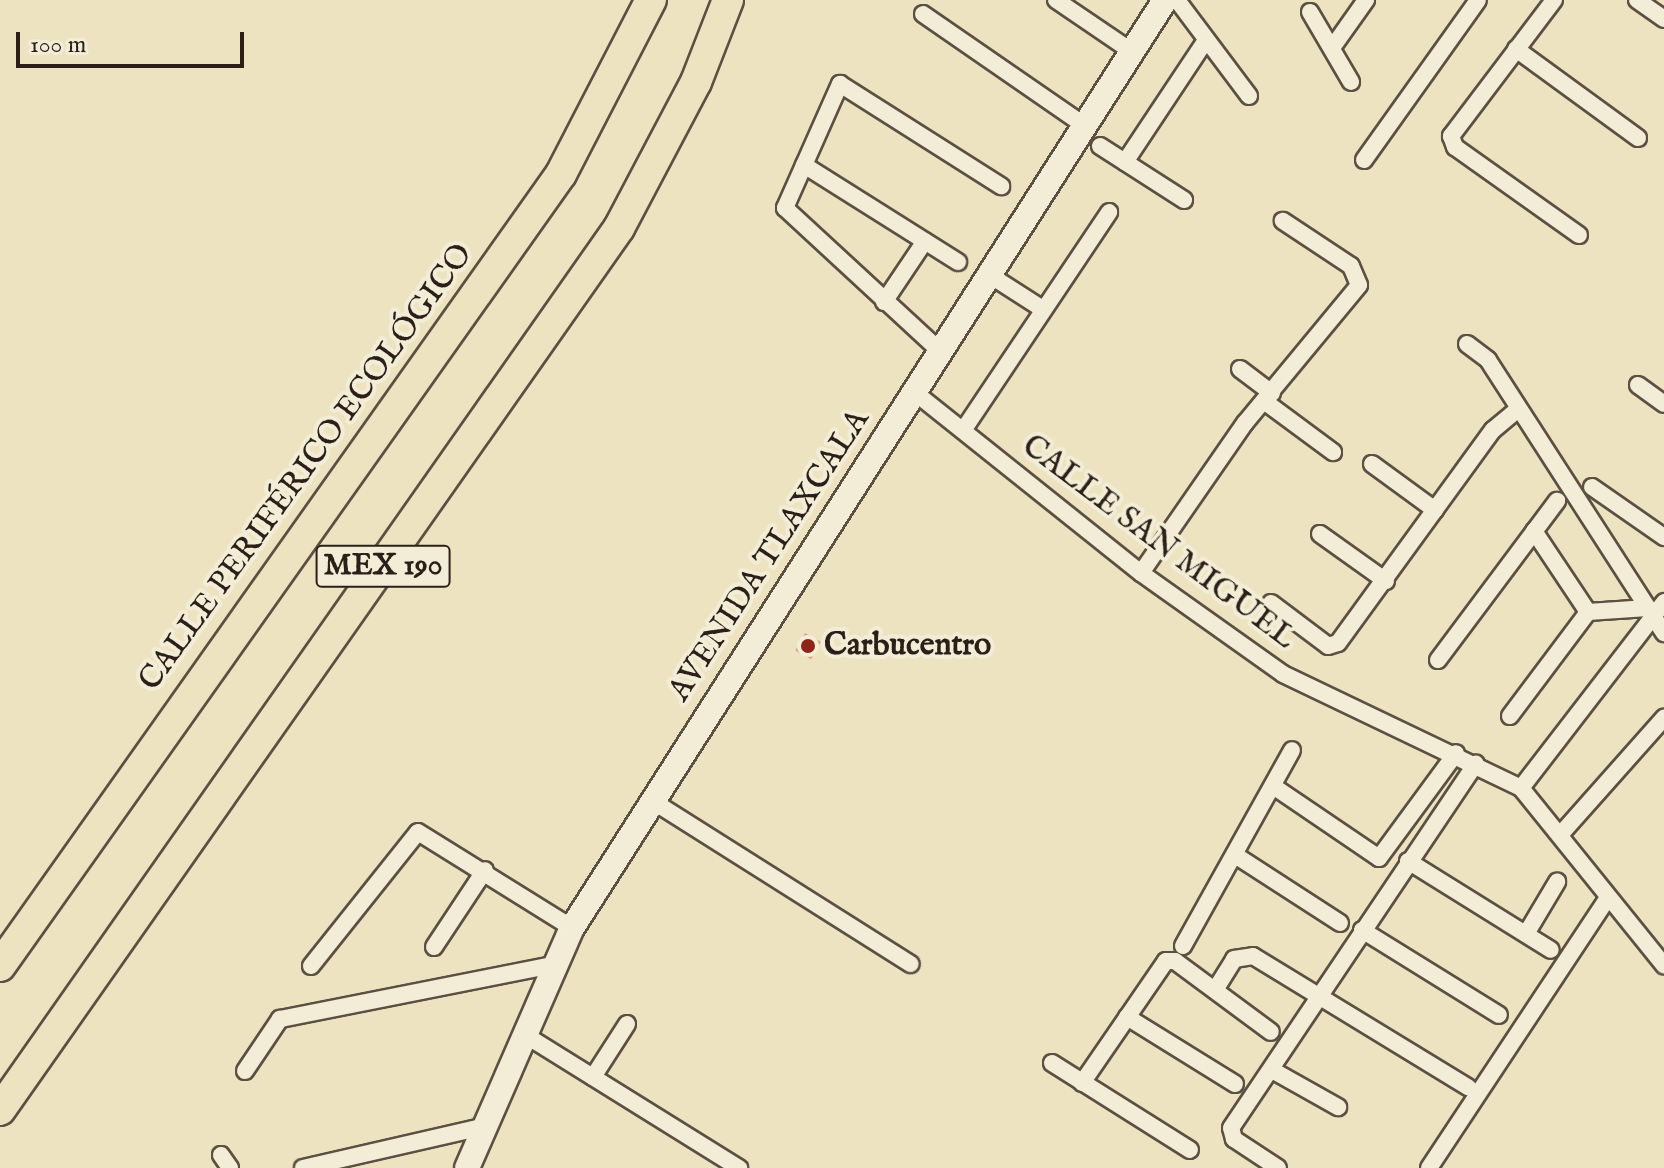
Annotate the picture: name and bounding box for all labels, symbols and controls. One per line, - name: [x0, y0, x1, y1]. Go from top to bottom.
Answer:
- scale bar: [20, 16, 248, 66]
- text: 100 m: [30, 30, 86, 61]
- street label: CALLE PERIFÉRICO ECOLÓGICO: [132, 237, 482, 699]
- street label: AVENIDA TLAXCALA: [661, 403, 879, 709]
- street label: CALLE SAN MIGUEL: [1014, 428, 1302, 658]
- road number: MEX 190: [315, 540, 451, 592]
- place label: Carbucentro: [824, 627, 991, 665]
- marker: Carbucentro: [799, 637, 817, 655]

